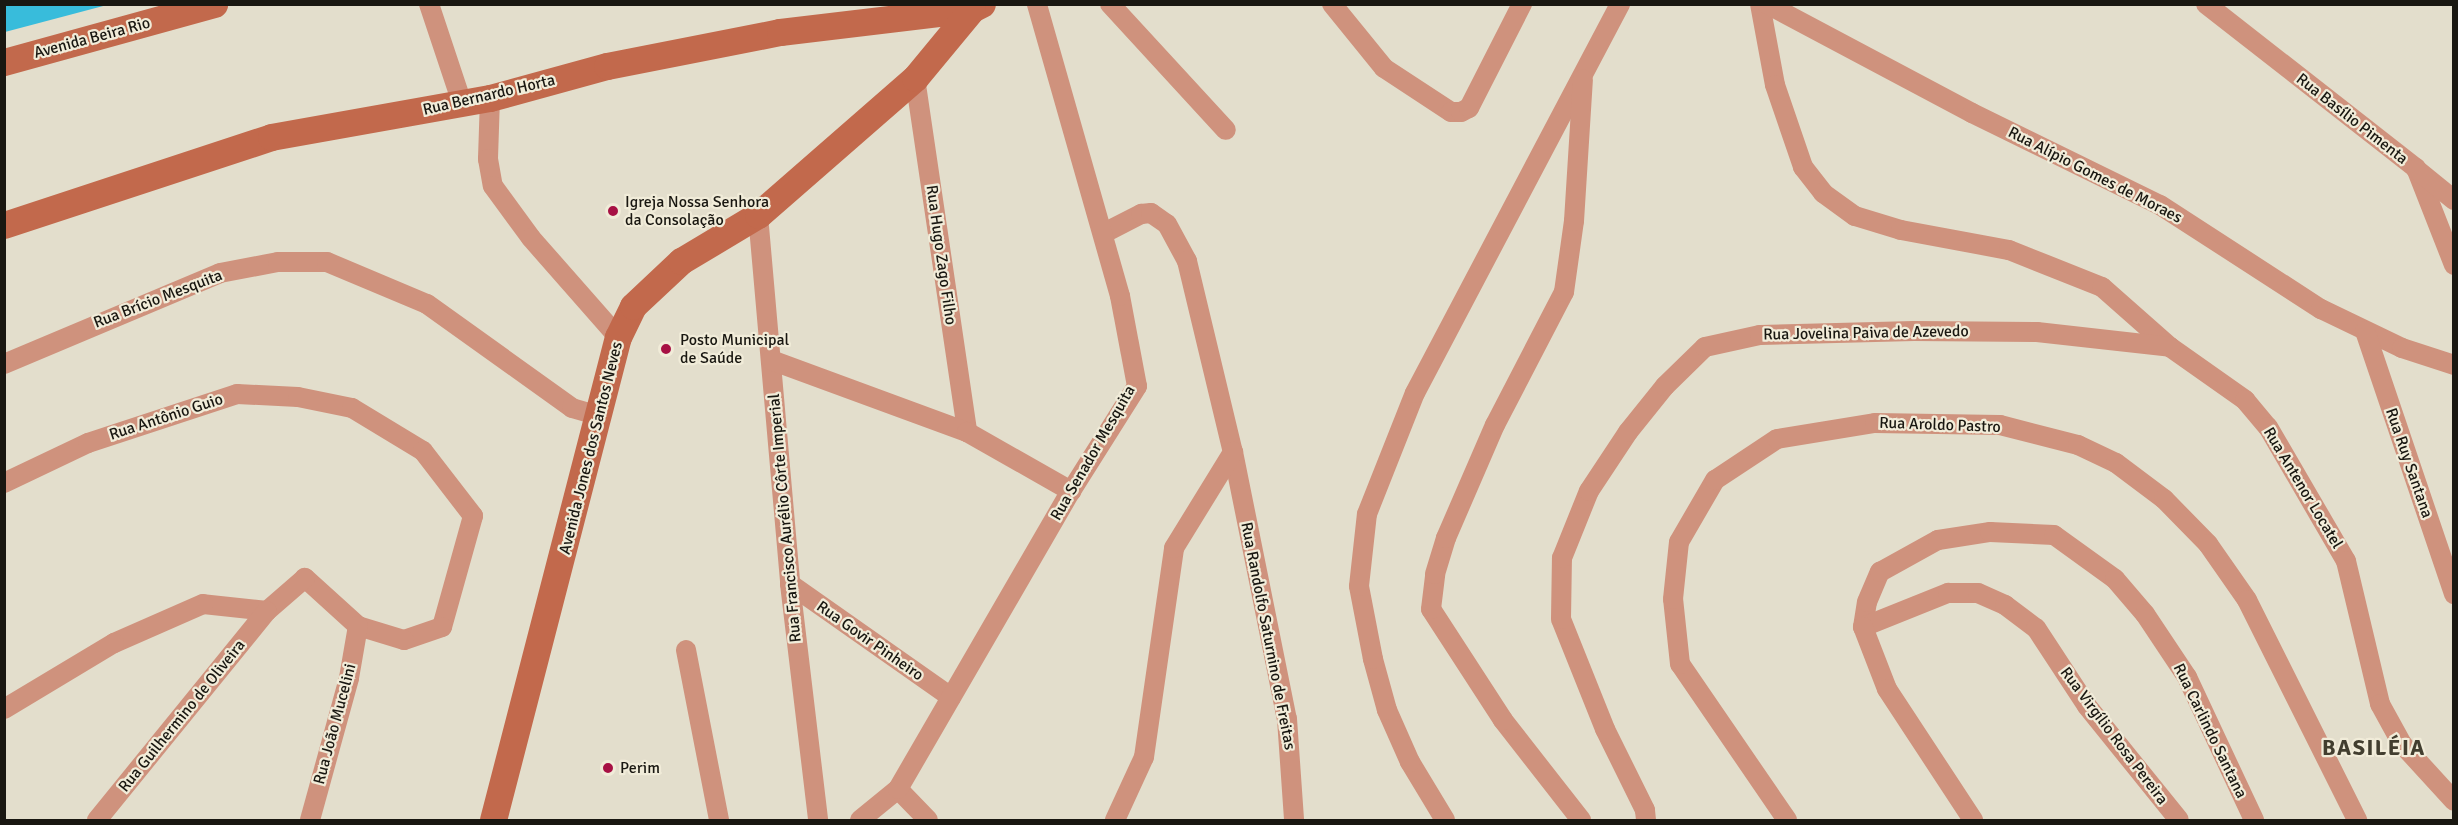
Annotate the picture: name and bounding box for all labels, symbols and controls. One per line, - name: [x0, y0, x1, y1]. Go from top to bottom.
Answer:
- street label: Avenida Beira Rio: [32, 13, 152, 63]
- street label: Rua Bernardo Horta: [421, 70, 557, 120]
- street label: Rua Basílio Pimenta: [2292, 70, 2412, 168]
- street label: Rua Alípio Gomes de Moraes: [2005, 123, 2185, 227]
- street label: Rua Hugo Zago Filho: [922, 184, 960, 326]
- place label: Igreja Nossa Senhora da Consolação: [625, 192, 769, 230]
- marker: Igreja Nossa Senhora da Consolação: [606, 204, 620, 218]
- street label: Rua Brício Mesquita: [91, 266, 225, 332]
- street label: Rua Jovelina Paiva de Azevedo: [1763, 322, 1969, 344]
- place label: Posto Municipal de Saúde: [680, 330, 789, 368]
- street label: Avenida Jones dos Santos Neves: [555, 340, 627, 556]
- marker: Posto Municipal de Saúde: [657, 340, 675, 358]
- street label: Rua Senador Mesquita: [1047, 382, 1139, 524]
- street label: Rua Antônio Guio: [107, 390, 225, 444]
- street label: Rua Francisco Aurélio Côrte Imperial: [765, 393, 805, 643]
- street label: Rua Ruy Santana: [2381, 406, 2437, 520]
- street label: Rua Aroldo Pastro: [1879, 413, 2001, 437]
- street label: Rua Antenor Locatel: [2259, 424, 2347, 552]
- street label: Rua Randolfo Saturnino de Freitas: [1236, 520, 1300, 752]
- street label: Rua Govir Pinheiro: [813, 597, 927, 685]
- street label: Rua Guilhermino de Oliveira: [115, 636, 249, 796]
- street label: Rua Carlindo Santana: [2169, 661, 2251, 801]
- street label: Rua João Mucelini: [310, 662, 360, 786]
- street label: Rua Virgílio Rosa Pereira: [2056, 663, 2172, 809]
- district label: BASILÉIA: [2322, 735, 2426, 761]
- place label: Perim: [620, 758, 660, 778]
- marker: Perim: [601, 761, 615, 775]

